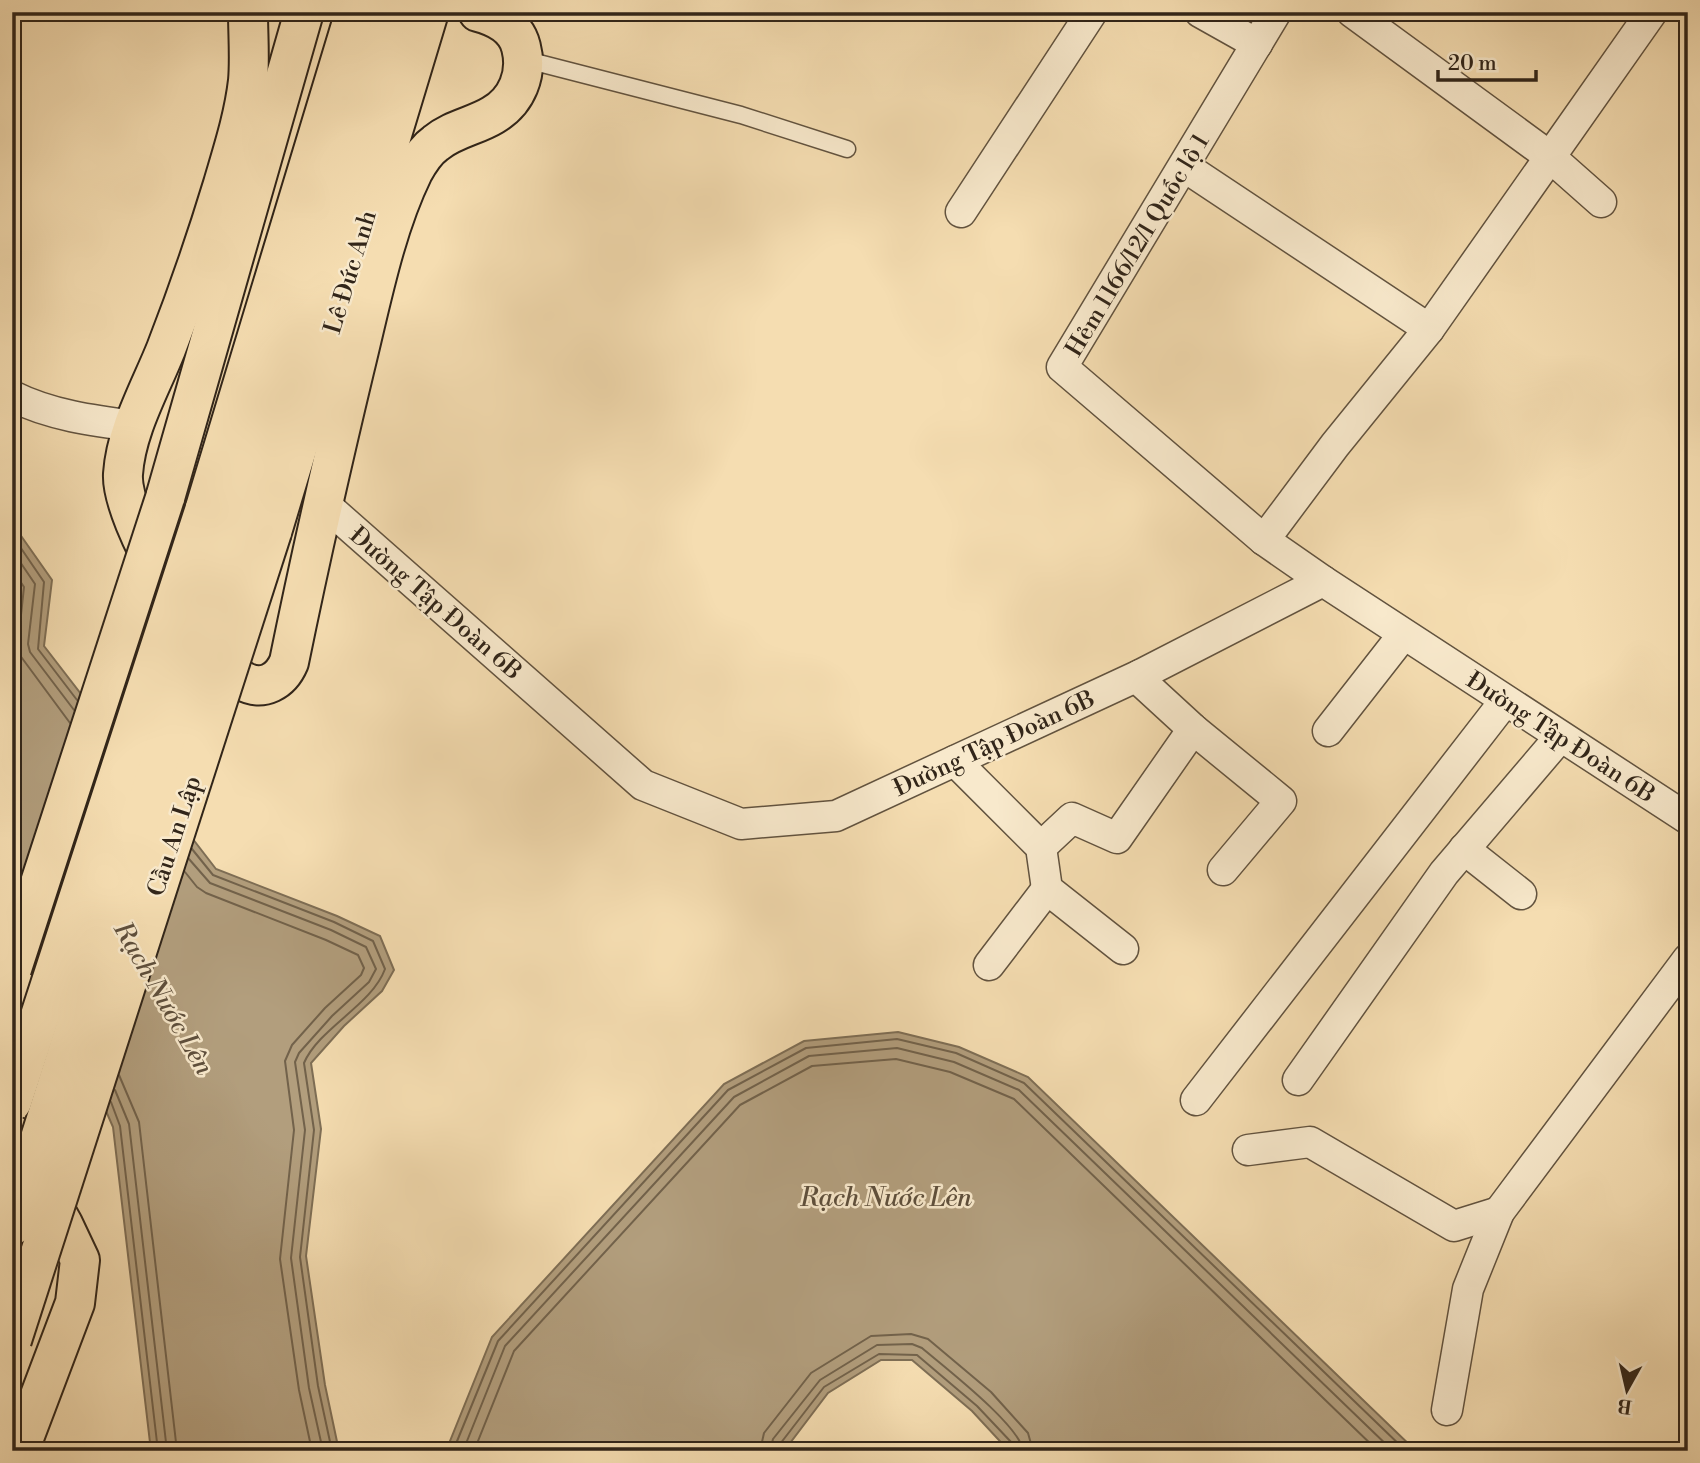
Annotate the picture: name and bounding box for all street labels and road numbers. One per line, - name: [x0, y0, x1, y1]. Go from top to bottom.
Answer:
- street label: Hẻm 1166/12/1 Quốc lộ 1: [1059, 128, 1217, 362]
- street label: Lê Đức Anh: [318, 207, 384, 338]
- street label: Đường Tập Đoàn 6B: [343, 521, 528, 687]
- street label: Đường Tập Đoàn 6B: [1460, 666, 1660, 810]
- street label: Đường Tập Đoàn 6B: [889, 684, 1100, 804]
- street label: Cầu An Lập: [141, 772, 209, 900]

